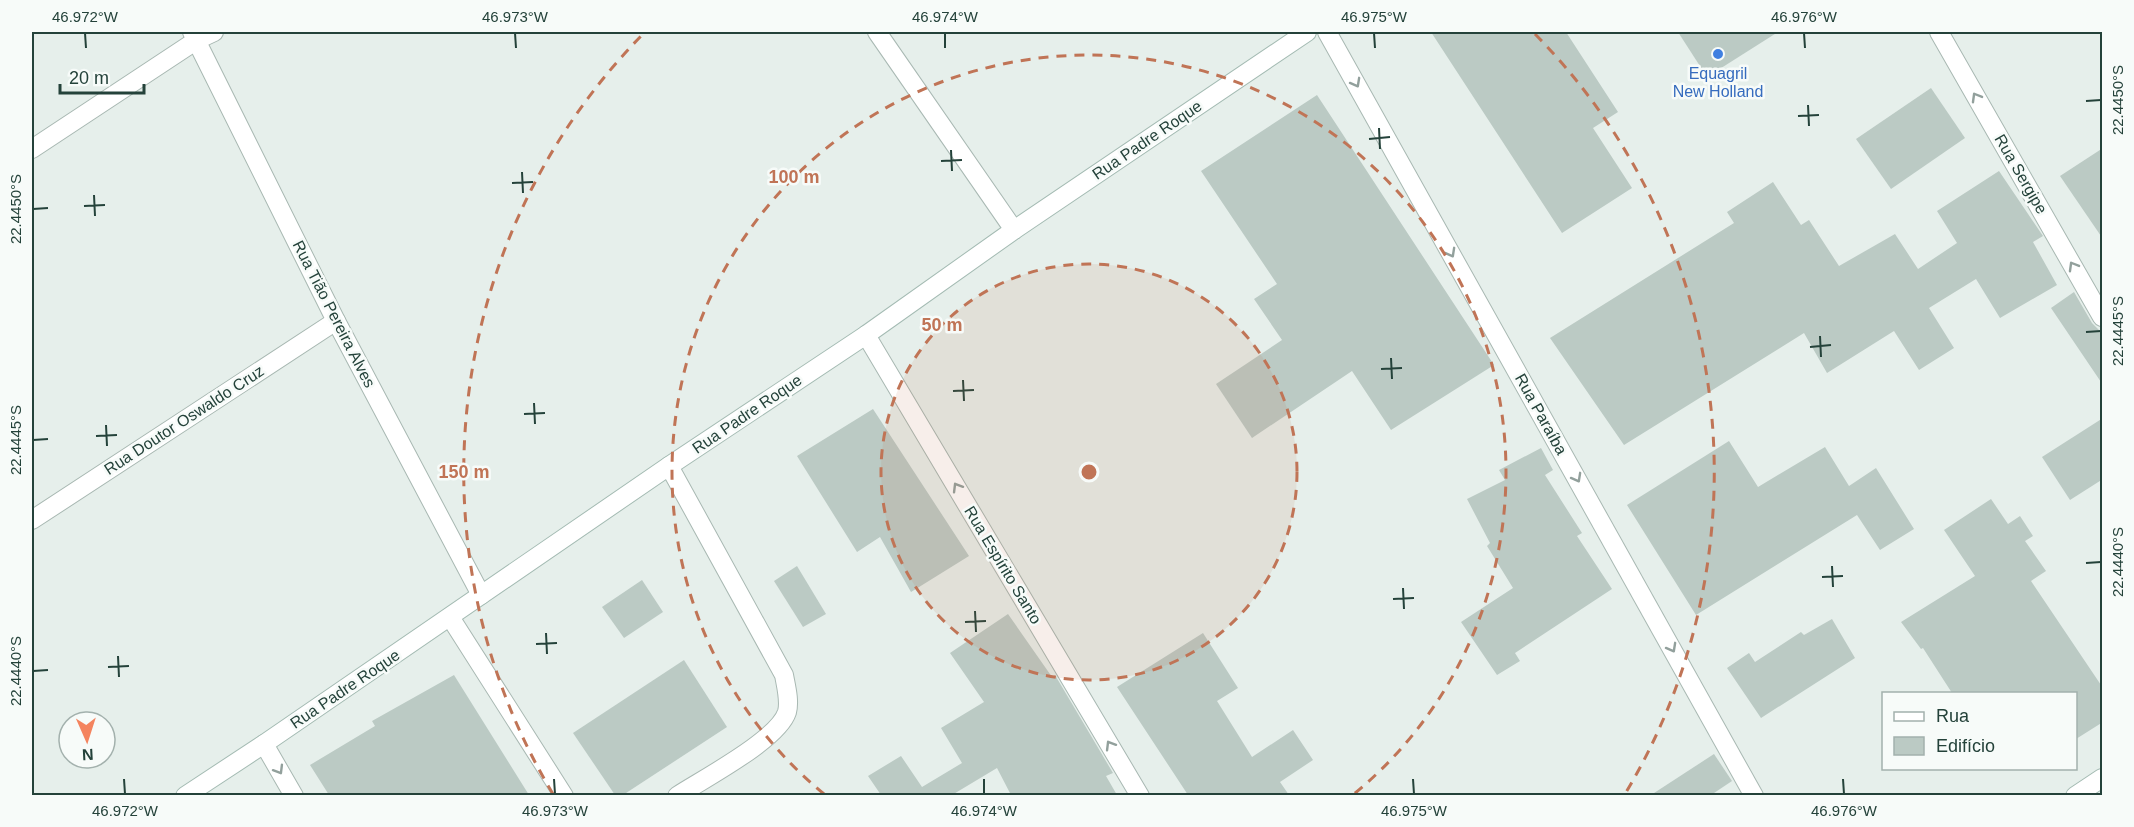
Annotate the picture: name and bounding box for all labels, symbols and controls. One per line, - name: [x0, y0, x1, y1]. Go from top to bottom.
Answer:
- text: 46.972°W: [52, 8, 119, 25]
- text: 46.973°W: [482, 8, 549, 25]
- text: 46.974°W: [912, 8, 979, 25]
- text: 46.975°W: [1341, 8, 1408, 25]
- text: 46.976°W: [1771, 8, 1838, 25]
- marker: Equagril New Holland: [1711, 47, 1725, 61]
- scale bar: [60, 57, 144, 95]
- place label: Equagril New Holland: [1673, 65, 1763, 100]
- text: 22.4450°S: [2109, 65, 2126, 135]
- text: 20 m: [69, 68, 109, 88]
- one-way arrow: [1349, 76, 1360, 87]
- one-way arrow: [1972, 93, 1984, 103]
- street label: Rua Padre Roque: [1089, 97, 1205, 183]
- street label: Rua Sergipe: [1991, 131, 2051, 217]
- text: 100 m: [768, 167, 820, 187]
- text: 22.4450°S: [7, 174, 24, 244]
- street label: Rua Tião Pereira Alves: [289, 238, 379, 390]
- one-way arrow: [1444, 247, 1455, 257]
- one-way arrow: [2069, 262, 2081, 272]
- text: 22.4445°S: [2109, 296, 2126, 366]
- text: 50 m: [921, 315, 963, 335]
- street label: Rua Doutor Oswaldo Cruz: [101, 362, 267, 478]
- street label: Rua Padre Roque: [689, 371, 805, 457]
- street label: Rua Paraíba: [1512, 371, 1570, 457]
- text: 22.4445°S: [7, 405, 24, 475]
- text: 150 m: [438, 462, 490, 482]
- centre of rings: [1079, 462, 1099, 482]
- one-way arrow: [1570, 472, 1581, 482]
- one-way arrow: [952, 483, 964, 493]
- street label: Rua Espírito Santo: [961, 503, 1045, 627]
- text: 22.4440°S: [2109, 527, 2126, 597]
- text: 22.4440°S: [7, 636, 24, 706]
- one-way arrow: [1665, 642, 1676, 652]
- street label: Rua Padre Roque: [287, 646, 403, 732]
- legend: [1882, 692, 2077, 770]
- text: Rua: [1936, 706, 1970, 726]
- north arrow: [57, 710, 117, 770]
- text: Edifício: [1936, 736, 1995, 756]
- one-way arrow: [1106, 741, 1117, 751]
- text: N: [82, 746, 94, 763]
- one-way arrow: [272, 764, 284, 774]
- text: 46.972°W: [92, 802, 159, 819]
- text: 46.973°W: [522, 802, 589, 819]
- text: 46.974°W: [951, 802, 1018, 819]
- text: 46.975°W: [1381, 802, 1448, 819]
- text: 46.976°W: [1811, 802, 1878, 819]

